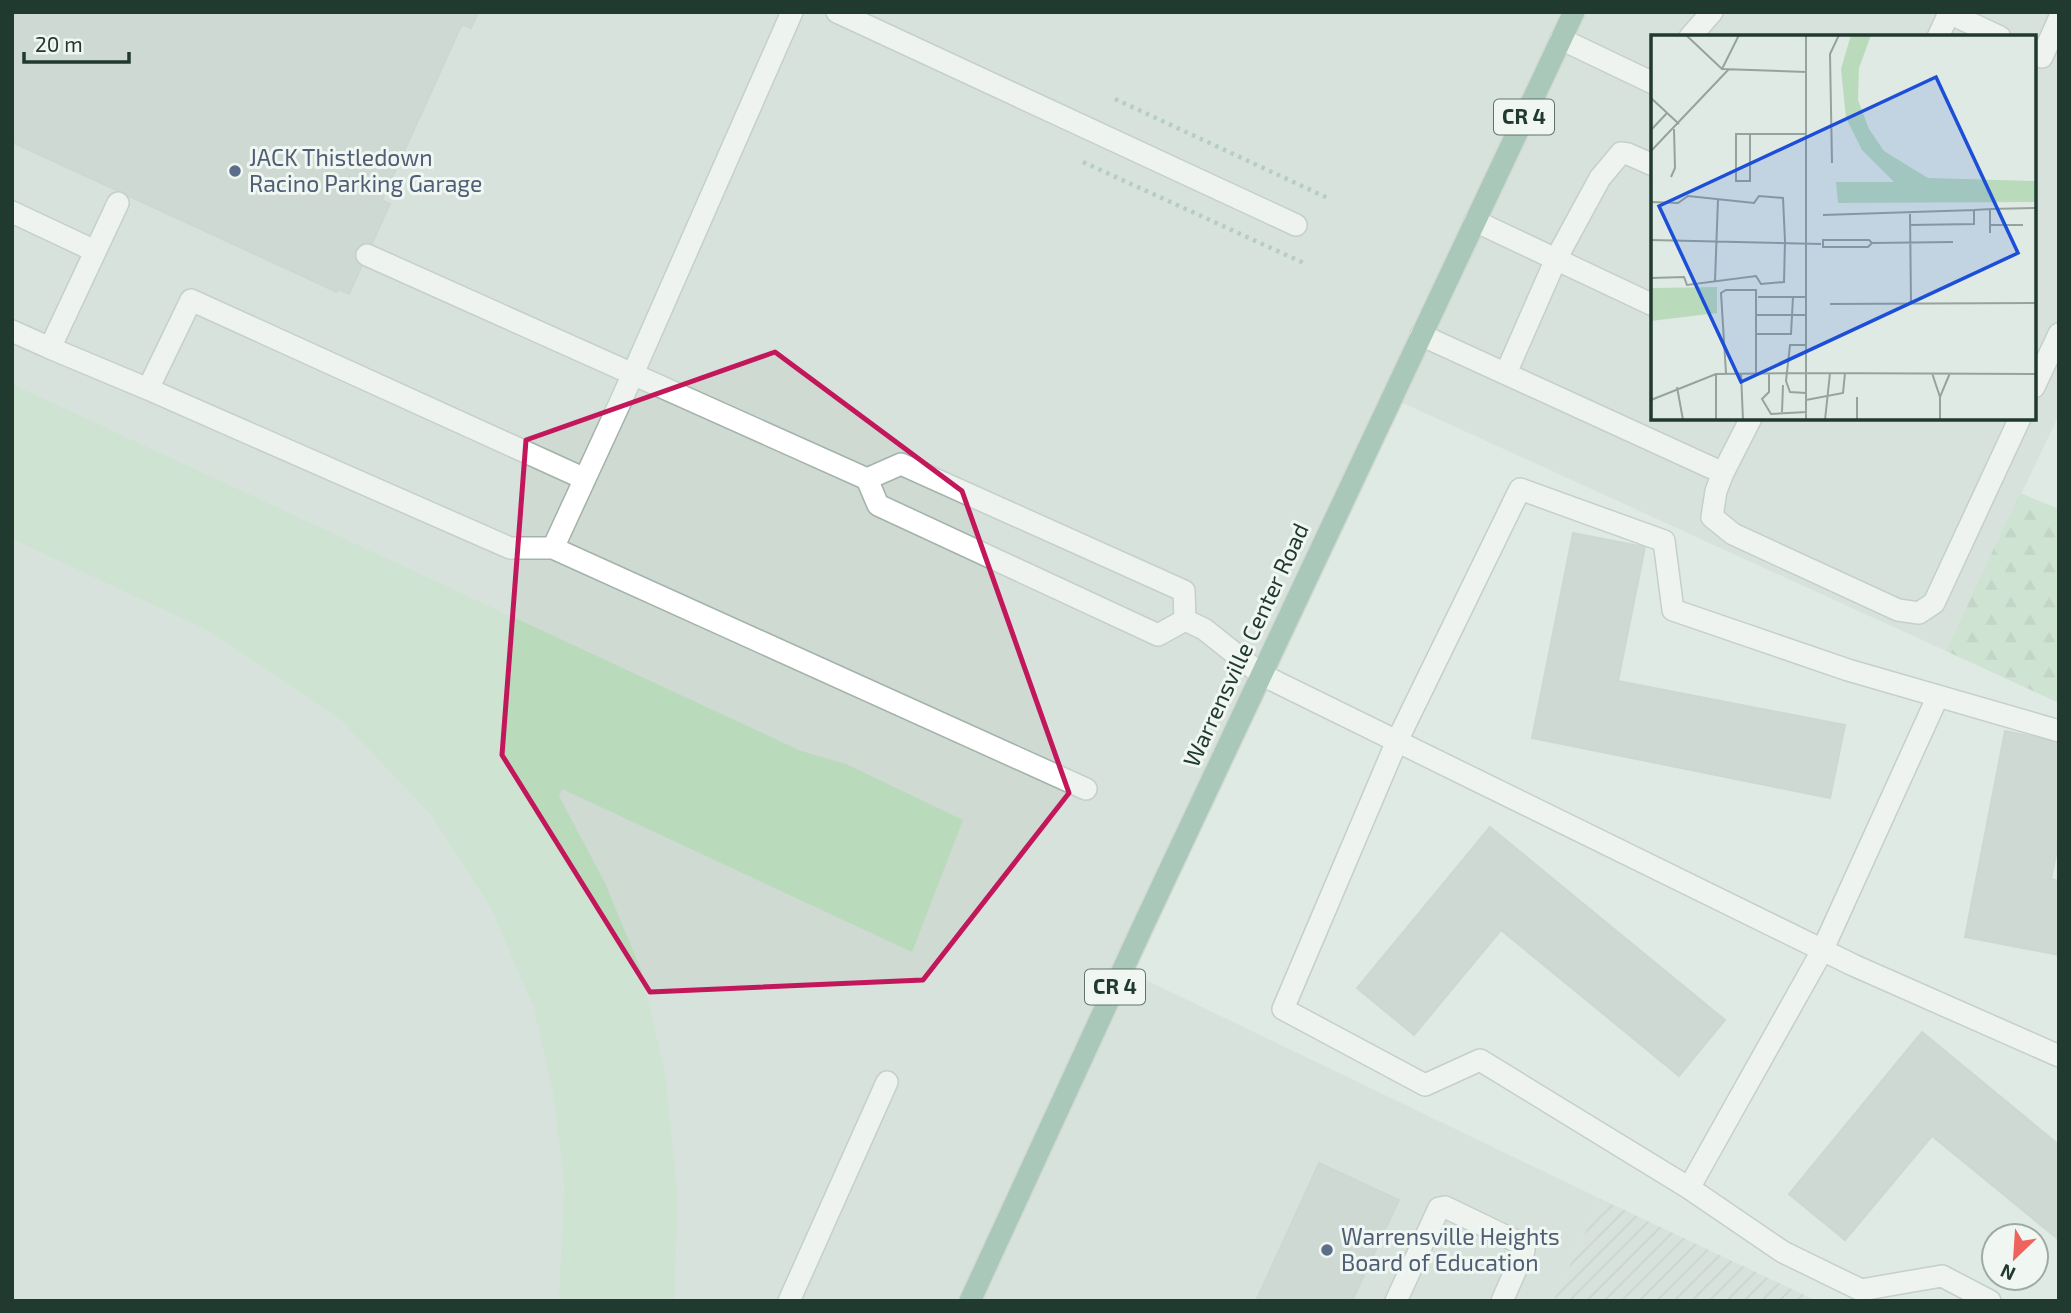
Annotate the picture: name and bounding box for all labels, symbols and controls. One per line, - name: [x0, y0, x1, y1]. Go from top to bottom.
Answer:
- scale bar: [24, 21, 130, 65]
- text: 20 m: [35, 31, 83, 56]
- inset map: [1651, 35, 2036, 420]
- road number: CR 4: [1494, 100, 1554, 134]
- place label: JACK Thistledown Racino Parking Garage: [249, 143, 482, 197]
- marker: JACK Thistledown Racino Parking Garage: [227, 163, 243, 179]
- street label: Warrensville Center Road: [1176, 518, 1314, 771]
- road number: CR 4: [1085, 970, 1145, 1004]
- place label: Warrensville Heights Board of Education: [1341, 1222, 1560, 1276]
- north arrow: [1980, 1222, 2050, 1292]
- marker: Warrensville Heights Board of Education: [1319, 1242, 1335, 1258]
- text: N: [1997, 1260, 2019, 1286]

